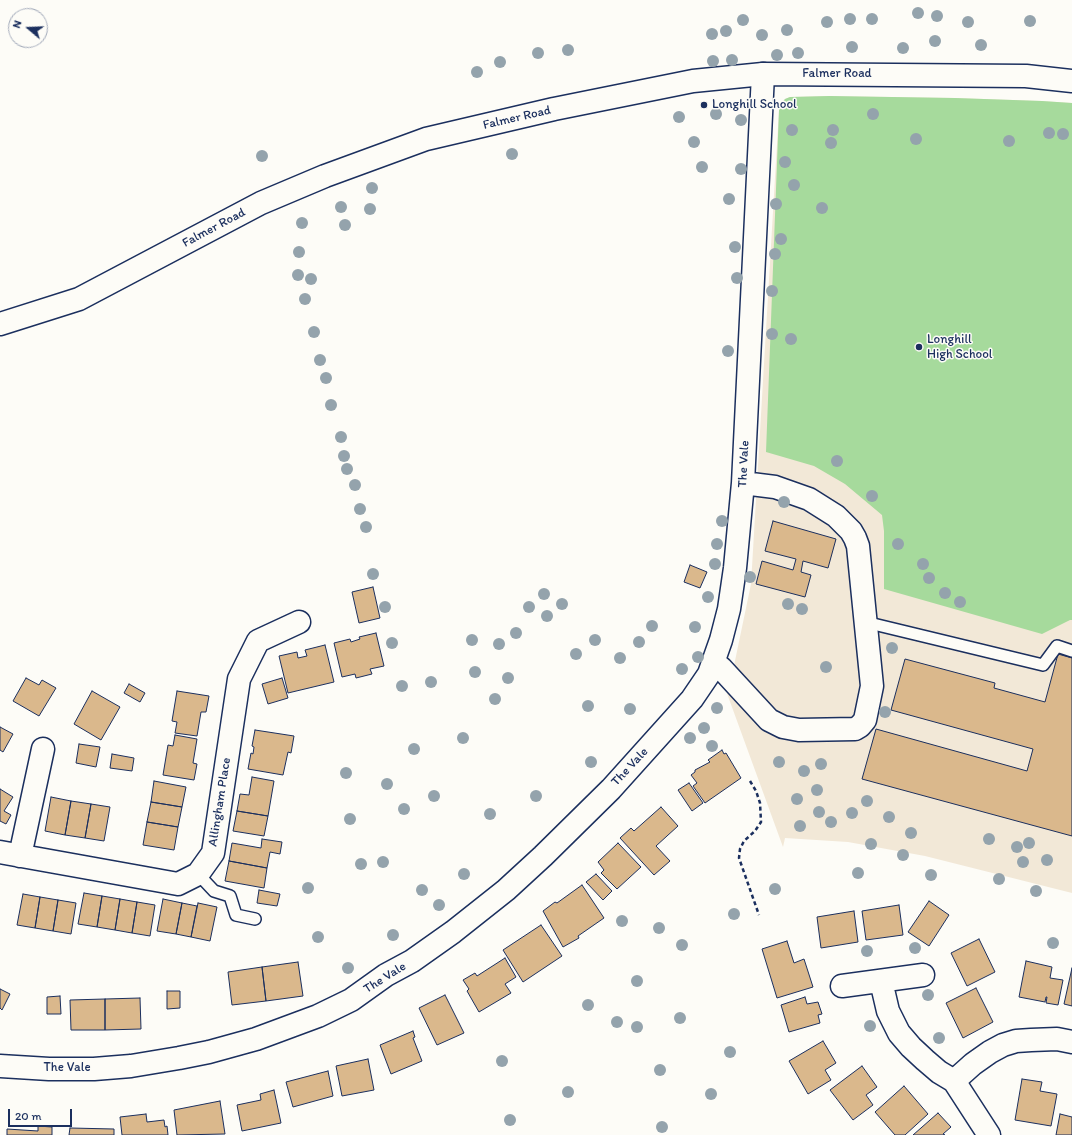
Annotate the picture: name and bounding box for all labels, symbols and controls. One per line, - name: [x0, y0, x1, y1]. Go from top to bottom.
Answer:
- north arrow: [8, 8, 48, 48]
- text: N: [10, 19, 24, 30]
- street label: Falmer Road: [802, 66, 872, 82]
- place label: Longhill School: [712, 97, 797, 113]
- marker: Longhill School: [699, 100, 709, 110]
- street label: Falmer Road: [481, 103, 553, 133]
- street label: Falmer Road: [180, 205, 248, 251]
- place label: Longhill High School: [927, 332, 993, 363]
- marker: Longhill High School: [914, 342, 924, 352]
- street label: The Vale: [735, 440, 753, 488]
- street label: The Vale: [608, 744, 652, 790]
- street label: Allingham Place: [205, 756, 235, 848]
- street label: The Vale: [361, 959, 409, 997]
- street label: The Vale: [43, 1060, 91, 1076]
- scale bar: [10, 1101, 74, 1127]
- text: 20 m: [15, 1109, 42, 1123]

